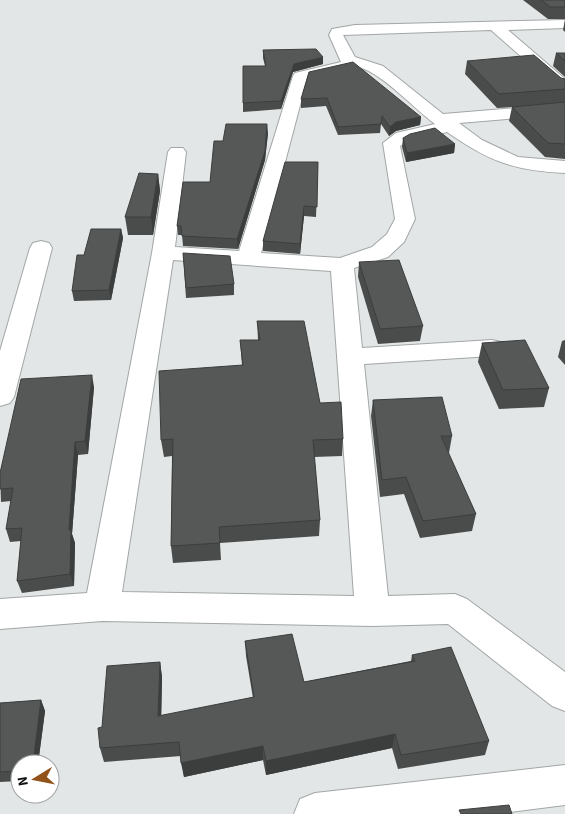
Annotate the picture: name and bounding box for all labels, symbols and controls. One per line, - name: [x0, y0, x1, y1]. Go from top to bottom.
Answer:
- north arrow: [10, 754, 60, 804]
- text: N: [13, 775, 34, 787]

